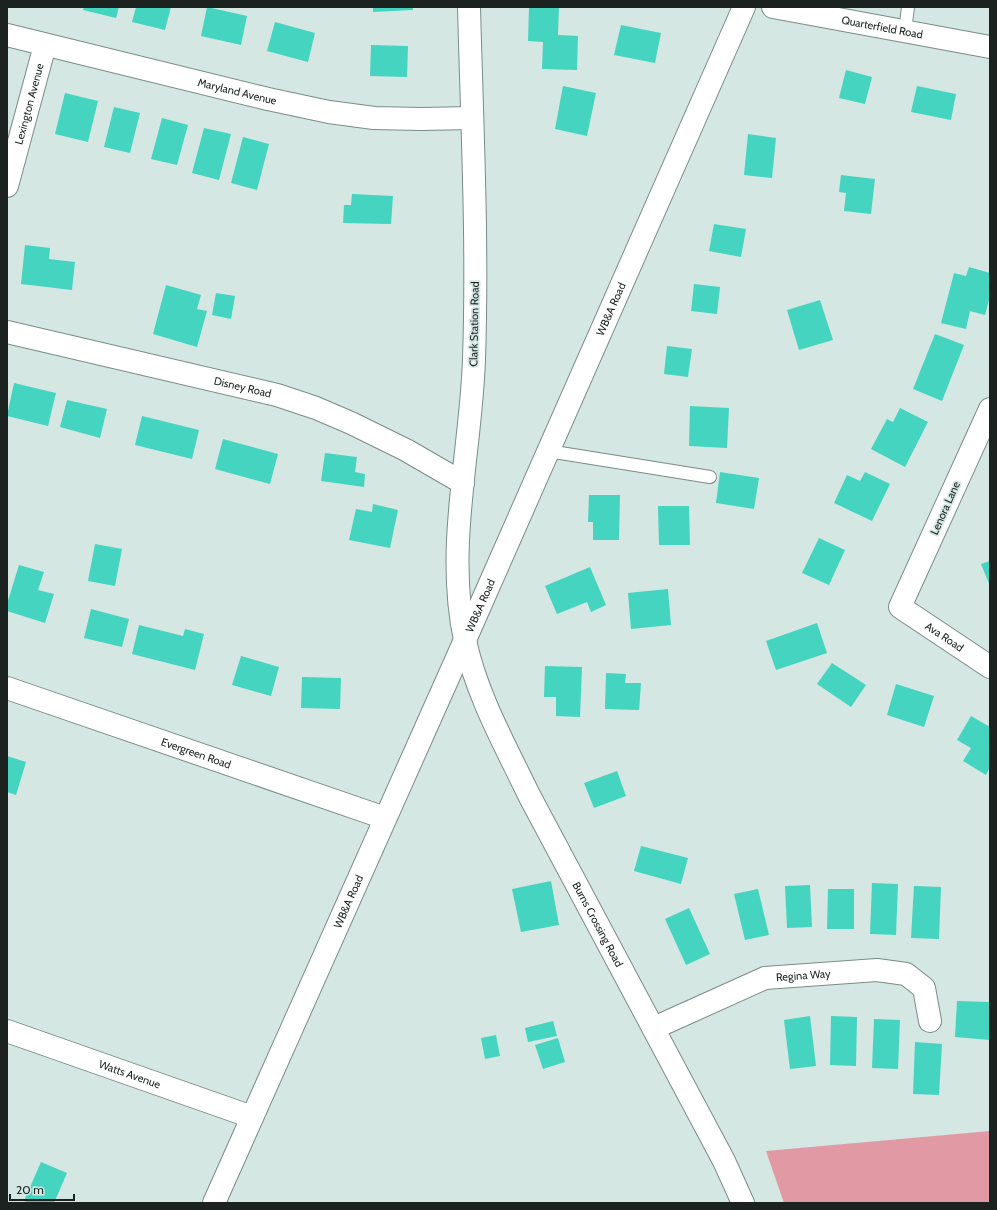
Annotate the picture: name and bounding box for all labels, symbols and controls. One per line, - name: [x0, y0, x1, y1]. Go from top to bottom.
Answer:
- street label: Quarterfield Road: [840, 13, 924, 41]
- street label: Lexington Avenue: [11, 61, 47, 146]
- street label: Maryland Avenue: [196, 75, 278, 108]
- street label: WB&A Road: [593, 280, 629, 338]
- street label: Clark Station Road: [466, 281, 482, 367]
- street label: Disney Road: [213, 374, 273, 400]
- street label: Lenora Lane: [927, 479, 963, 537]
- street label: WB&A Road: [462, 577, 498, 634]
- street label: Ava Road: [923, 619, 966, 655]
- street label: Evergreen Road: [159, 735, 233, 772]
- street label: WB&A Road: [330, 873, 366, 930]
- street label: Burns Crossing Road: [569, 879, 626, 969]
- street label: Regina Way: [775, 966, 831, 984]
- street label: Watts Avenue: [97, 1057, 163, 1091]
- scale bar: [10, 1176, 74, 1202]
- text: 20 m: [16, 1182, 44, 1197]

